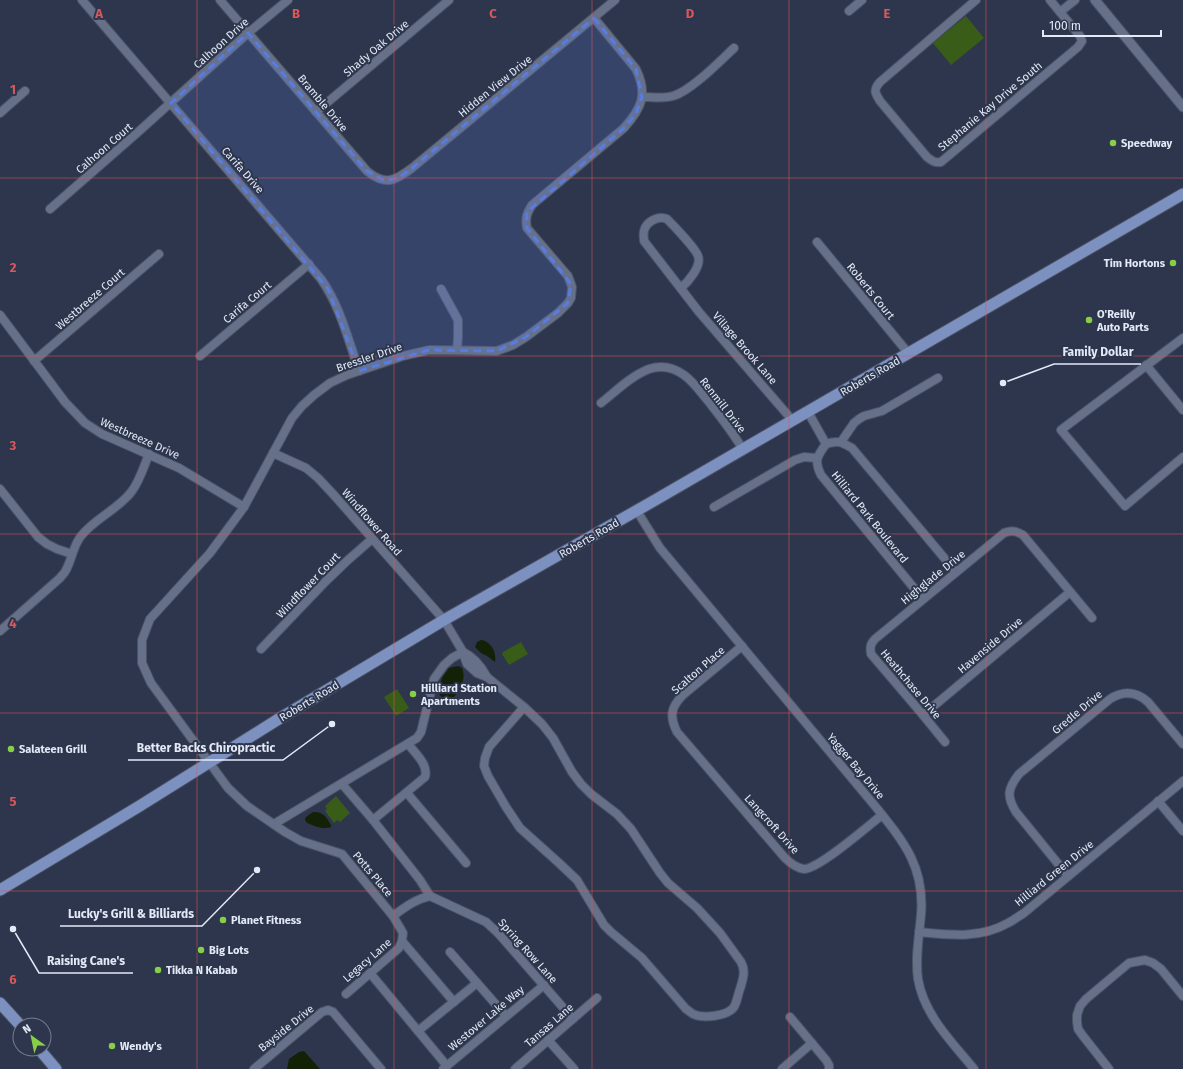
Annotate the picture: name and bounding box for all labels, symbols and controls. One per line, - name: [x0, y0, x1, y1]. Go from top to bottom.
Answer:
- text: A: [94, 6, 103, 21]
- text: B: [292, 6, 300, 21]
- text: C: [489, 6, 497, 21]
- text: D: [686, 6, 695, 21]
- text: E: [884, 6, 891, 21]
- scale bar: [1043, 12, 1161, 38]
- street label: Calhoon Drive: [191, 15, 252, 71]
- street label: Shady Oak Drive: [341, 17, 412, 79]
- text: 100 m: [1049, 19, 1081, 33]
- street label: Hidden View Drive: [456, 53, 535, 120]
- street label: Stephanie Kay Drive South: [936, 59, 1045, 154]
- street label: Bramble Drive: [295, 72, 350, 134]
- text: 1: [10, 82, 16, 97]
- street label: Calhoon Court: [73, 120, 135, 177]
- place label: Speedway: [1121, 137, 1173, 150]
- marker: Speedway: [1108, 138, 1118, 148]
- street label: Carifa Drive: [219, 144, 266, 196]
- place label: Tim Hortons: [1104, 257, 1166, 270]
- marker: Tim Hortons: [1168, 258, 1178, 268]
- text: 2: [10, 260, 17, 275]
- street label: Roberts Court: [844, 261, 897, 322]
- street label: Westbreeze Court: [53, 266, 127, 333]
- street label: Carifa Court: [221, 279, 274, 326]
- place label: O'Reilly Auto Parts: [1096, 308, 1150, 334]
- street label: Village Brook Lane: [710, 309, 780, 387]
- marker: O'Reilly Auto Parts: [1084, 315, 1094, 325]
- street label: Bressler Drive: [334, 340, 404, 375]
- callout: Family Dollar: [1054, 340, 1141, 364]
- text: Family Dollar: [1062, 345, 1134, 359]
- street label: Roberts Road: [838, 354, 903, 399]
- street label: Renmill Drive: [697, 375, 748, 436]
- street label: Westbreeze Drive: [98, 415, 182, 462]
- text: 3: [9, 438, 17, 453]
- street label: Hilliard Park Boulevard: [829, 469, 911, 566]
- street label: Windflower Road: [339, 486, 404, 558]
- street label: Roberts Road: [557, 516, 622, 561]
- street label: Highglade Drive: [899, 548, 968, 607]
- street label: Windflower Court: [274, 550, 343, 621]
- street label: Havenside Drive: [955, 614, 1025, 676]
- text: 4: [9, 616, 17, 631]
- street label: Scalton Place: [669, 644, 728, 697]
- street label: Heathchase Drive: [878, 647, 944, 722]
- street label: Roberts Road: [277, 679, 341, 724]
- place label: Hilliard Station Apartments: [420, 682, 497, 708]
- street label: Gredle Drive: [1050, 688, 1105, 737]
- marker: Hilliard Station Apartments: [408, 689, 418, 699]
- street label: Yagger Bay Drive: [824, 731, 887, 802]
- callout: Better Backs Chiropractic: [128, 736, 283, 760]
- text: Better Backs Chiropractic: [137, 741, 275, 755]
- place label: Salateen Grill: [19, 743, 87, 756]
- marker: Salateen Grill: [6, 744, 16, 754]
- street label: Langcroft Drive: [742, 792, 802, 857]
- text: 5: [10, 794, 17, 809]
- street label: Hilliard Green Drive: [1012, 838, 1096, 909]
- street label: Potts Place: [350, 849, 395, 900]
- callout: Lucky's Grill & Billiards: [60, 902, 202, 926]
- text: Lucky's Grill & Billiards: [68, 907, 194, 921]
- place label: Planet Fitness: [231, 914, 302, 927]
- marker: Planet Fitness: [218, 915, 228, 925]
- street label: Spring Row Lane: [495, 916, 560, 986]
- street label: Legacy Lane: [340, 936, 394, 985]
- place label: Big Lots: [209, 944, 250, 957]
- marker: Big Lots: [196, 945, 206, 955]
- callout: Raising Cane's: [39, 949, 133, 973]
- text: Raising Cane's: [47, 954, 125, 968]
- place label: Tikka N Kabab: [166, 964, 238, 977]
- marker: Tikka N Kabab: [153, 965, 163, 975]
- text: 6: [9, 972, 17, 987]
- street label: Westover Lake Way: [446, 983, 527, 1054]
- street label: Tansas Lane: [522, 1001, 576, 1050]
- street label: Bayside Drive: [256, 1002, 317, 1055]
- north arrow: [12, 1017, 52, 1057]
- text: N: [20, 1022, 33, 1036]
- place label: Wendy's: [120, 1040, 162, 1053]
- marker: Wendy's: [107, 1041, 117, 1051]

